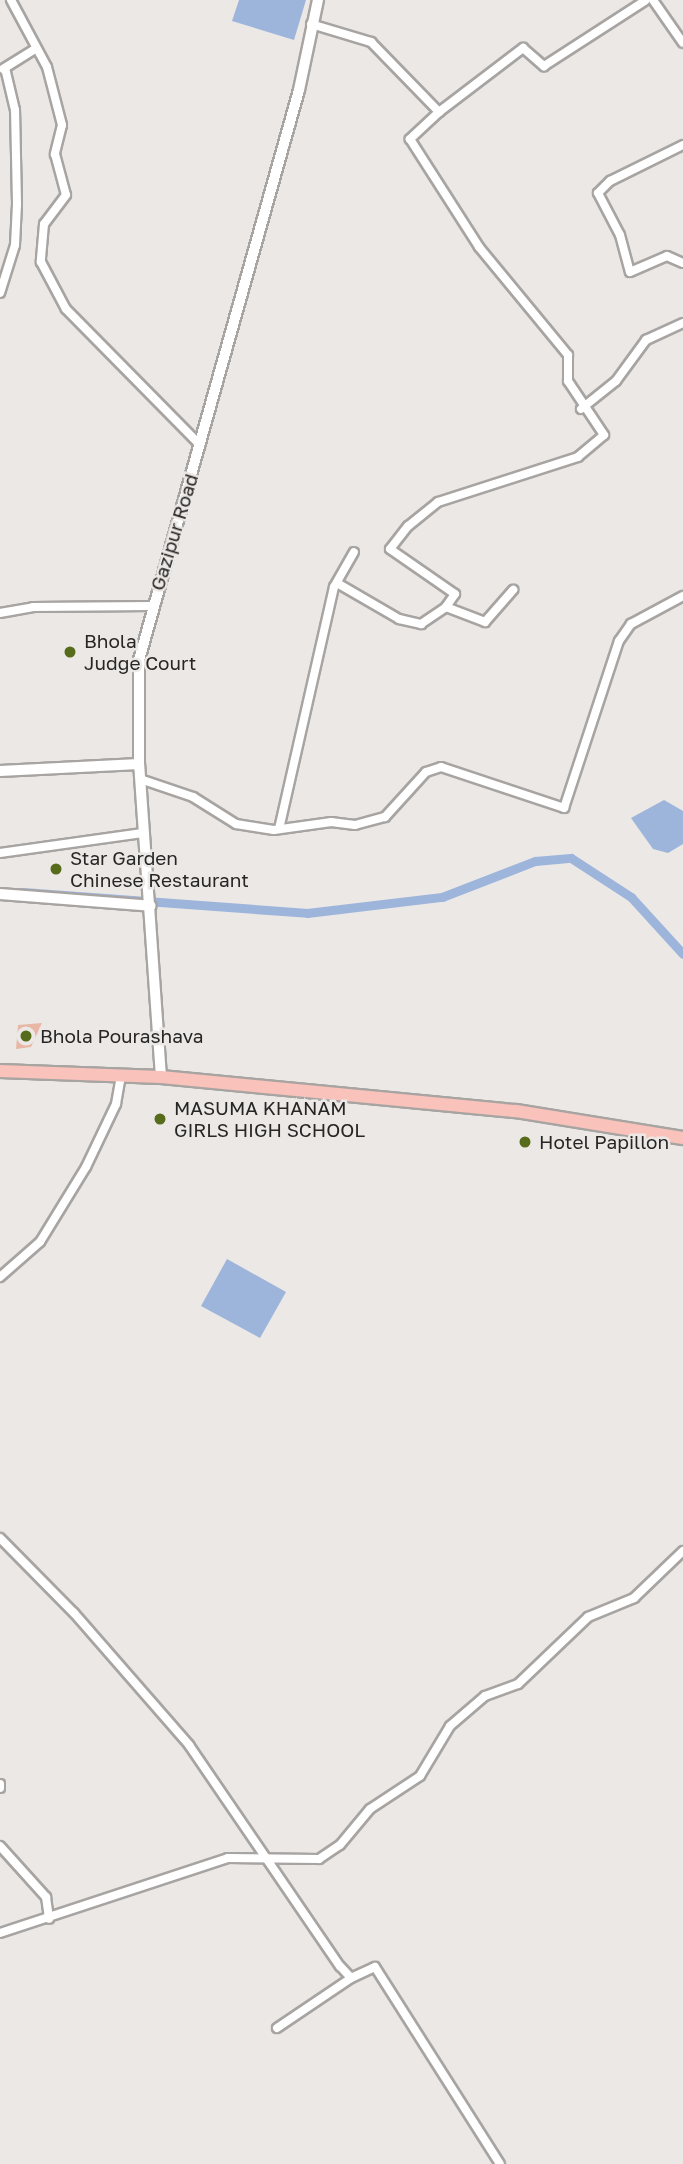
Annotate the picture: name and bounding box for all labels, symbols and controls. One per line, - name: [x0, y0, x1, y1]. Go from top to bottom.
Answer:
- street label: Gazipur Road: [145, 471, 203, 593]
- place label: Bhola Judge Court: [84, 630, 196, 674]
- marker: Bhola Judge Court: [62, 644, 78, 660]
- place label: Star Garden Chinese Restaurant: [70, 847, 249, 891]
- marker: Star Garden Chinese Restaurant: [48, 861, 64, 877]
- place label: Bhola Pourashava: [40, 1025, 203, 1047]
- marker: Bhola Pourashava: [18, 1028, 34, 1044]
- place label: MASUMA KHANAM GIRLS HIGH SCHOOL: [174, 1097, 365, 1141]
- marker: MASUMA KHANAM GIRLS HIGH SCHOOL: [152, 1111, 168, 1127]
- place label: Hotel Papillon: [539, 1131, 669, 1153]
- marker: Hotel Papillon: [517, 1134, 533, 1150]

